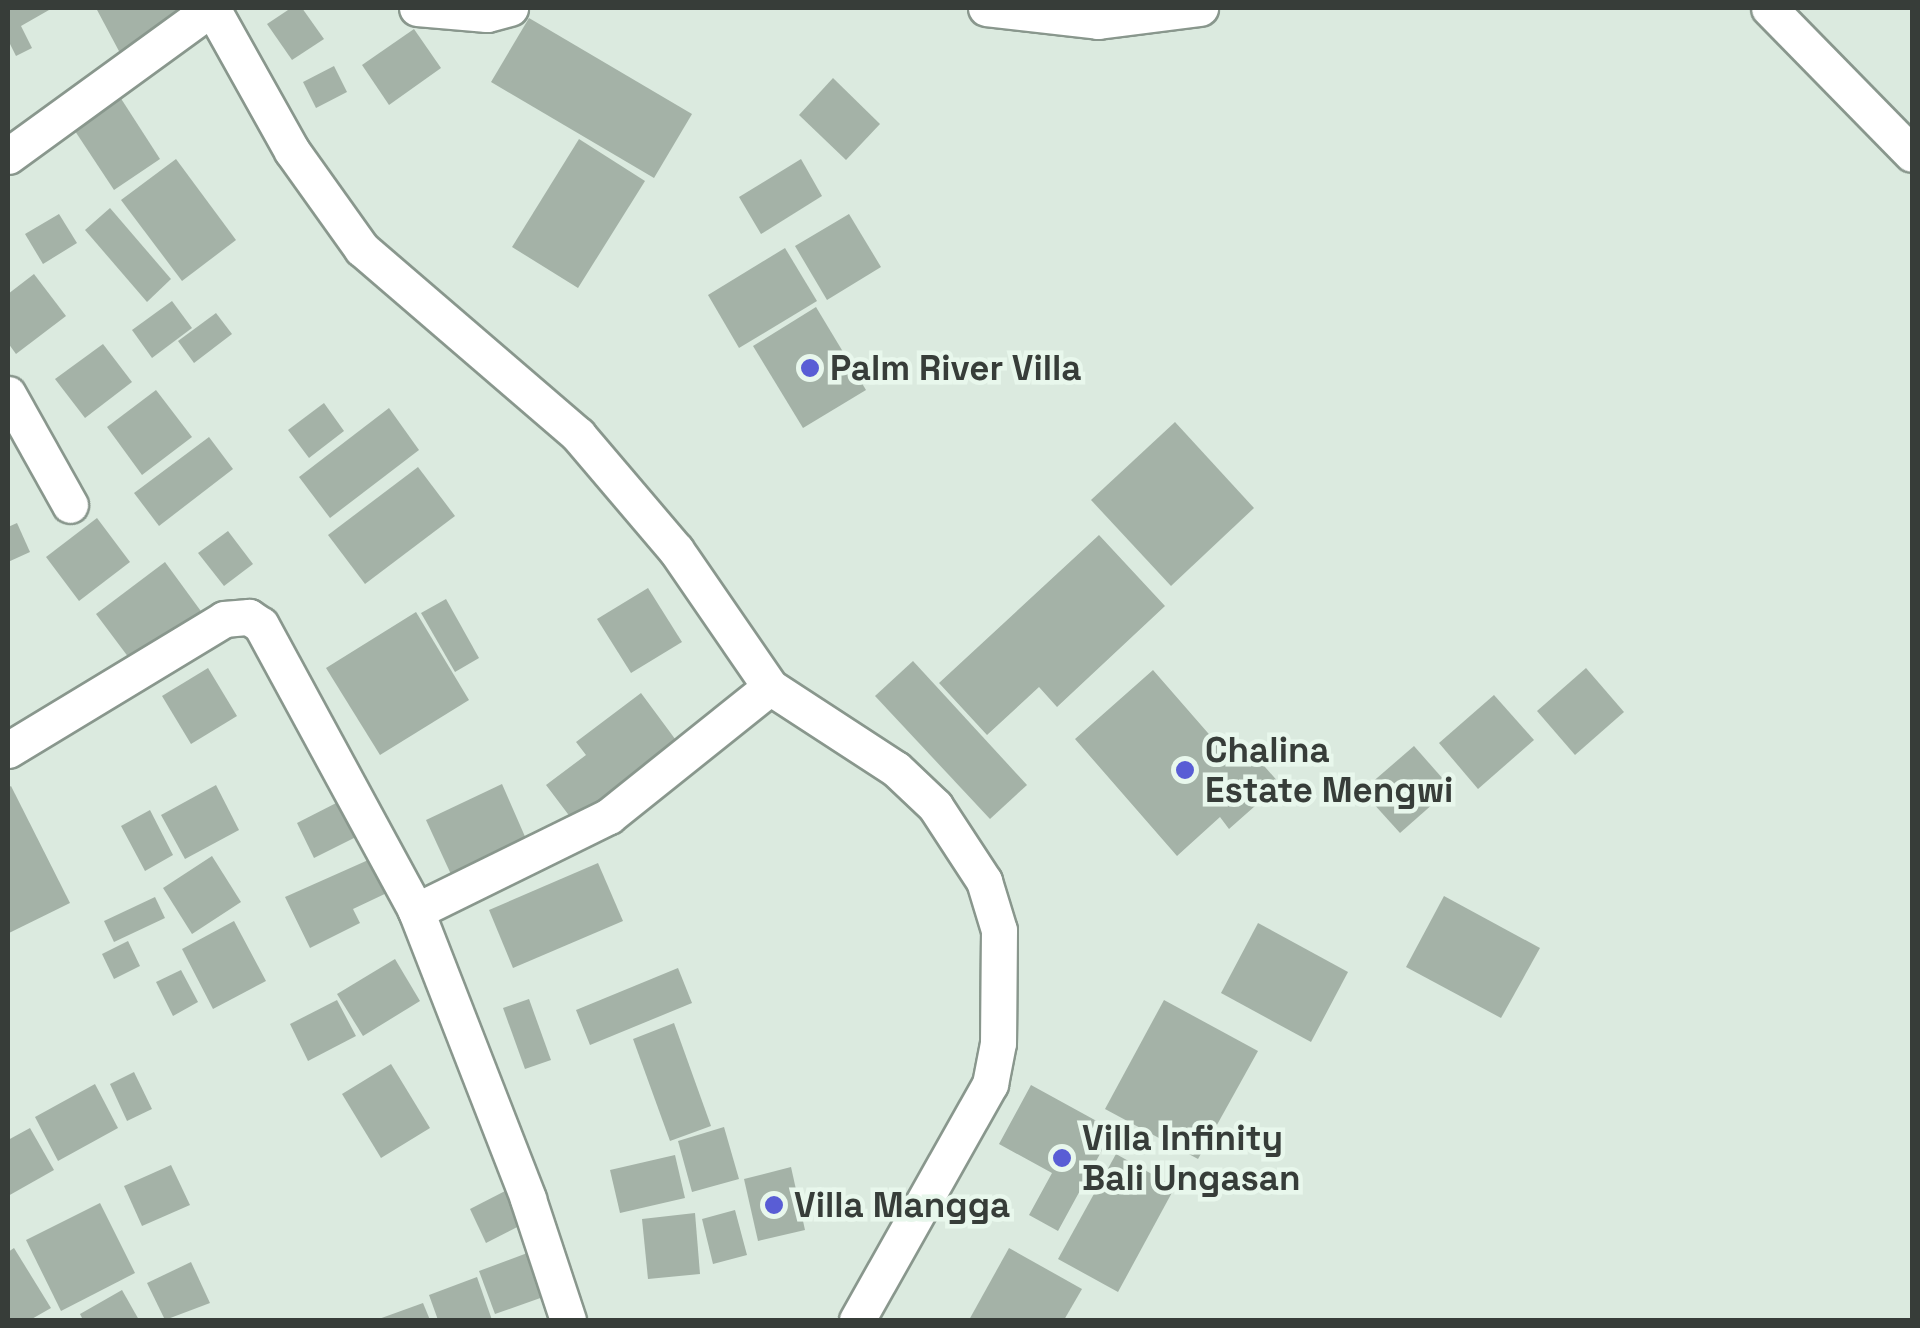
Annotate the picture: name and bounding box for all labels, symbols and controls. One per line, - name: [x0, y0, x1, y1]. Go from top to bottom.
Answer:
- place label: Palm River Villa: [830, 347, 1082, 389]
- marker: Palm River Villa: [799, 357, 821, 379]
- place label: Chalina Estate Mengwi: [1205, 729, 1453, 811]
- marker: Chalina Estate Mengwi: [1174, 759, 1196, 781]
- place label: Villa Infinity Bali Ungasan: [1082, 1117, 1300, 1199]
- marker: Villa Infinity Bali Ungasan: [1051, 1147, 1073, 1169]
- place label: Villa Mangga: [794, 1184, 1010, 1226]
- marker: Villa Mangga: [763, 1194, 785, 1216]

